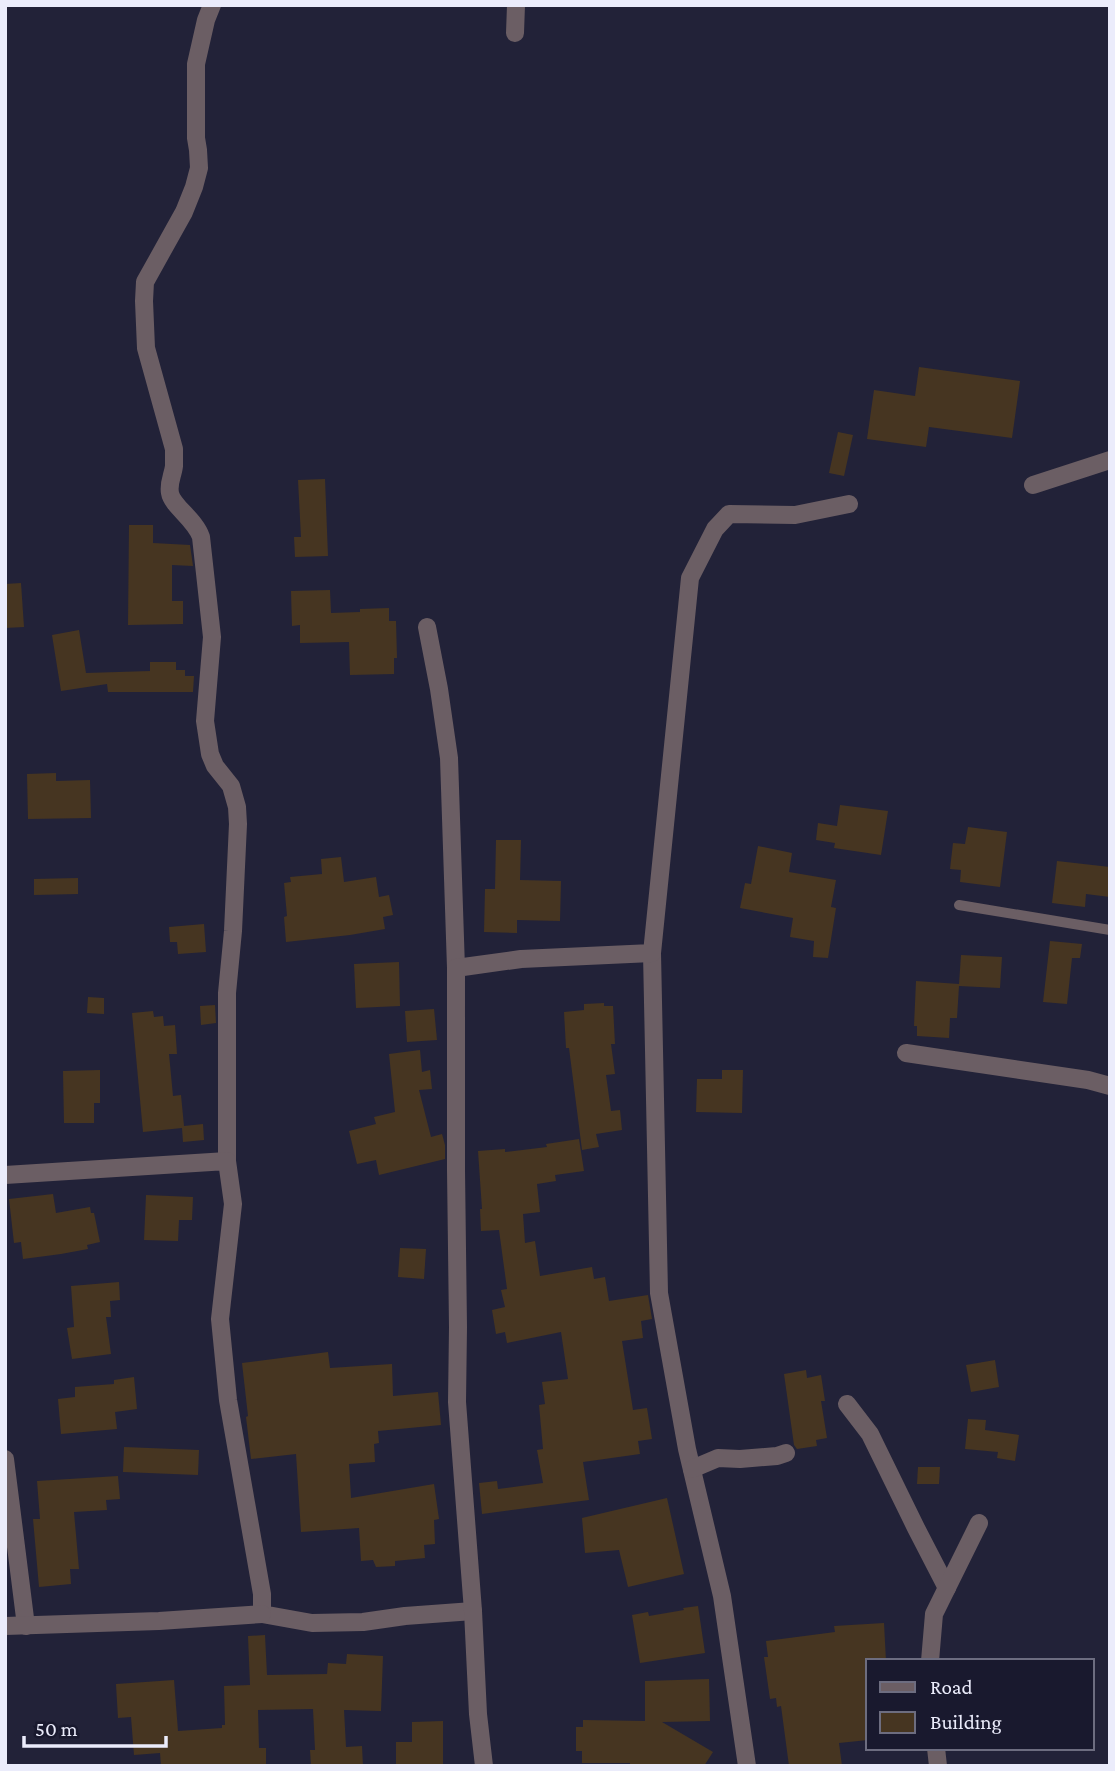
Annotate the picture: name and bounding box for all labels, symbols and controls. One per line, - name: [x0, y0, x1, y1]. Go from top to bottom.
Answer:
- legend: [866, 1659, 1094, 1750]
- text: Road: [930, 1675, 973, 1699]
- scale bar: [24, 1704, 166, 1748]
- text: Building: [930, 1710, 1002, 1734]
- text: 50 m: [35, 1717, 78, 1741]

